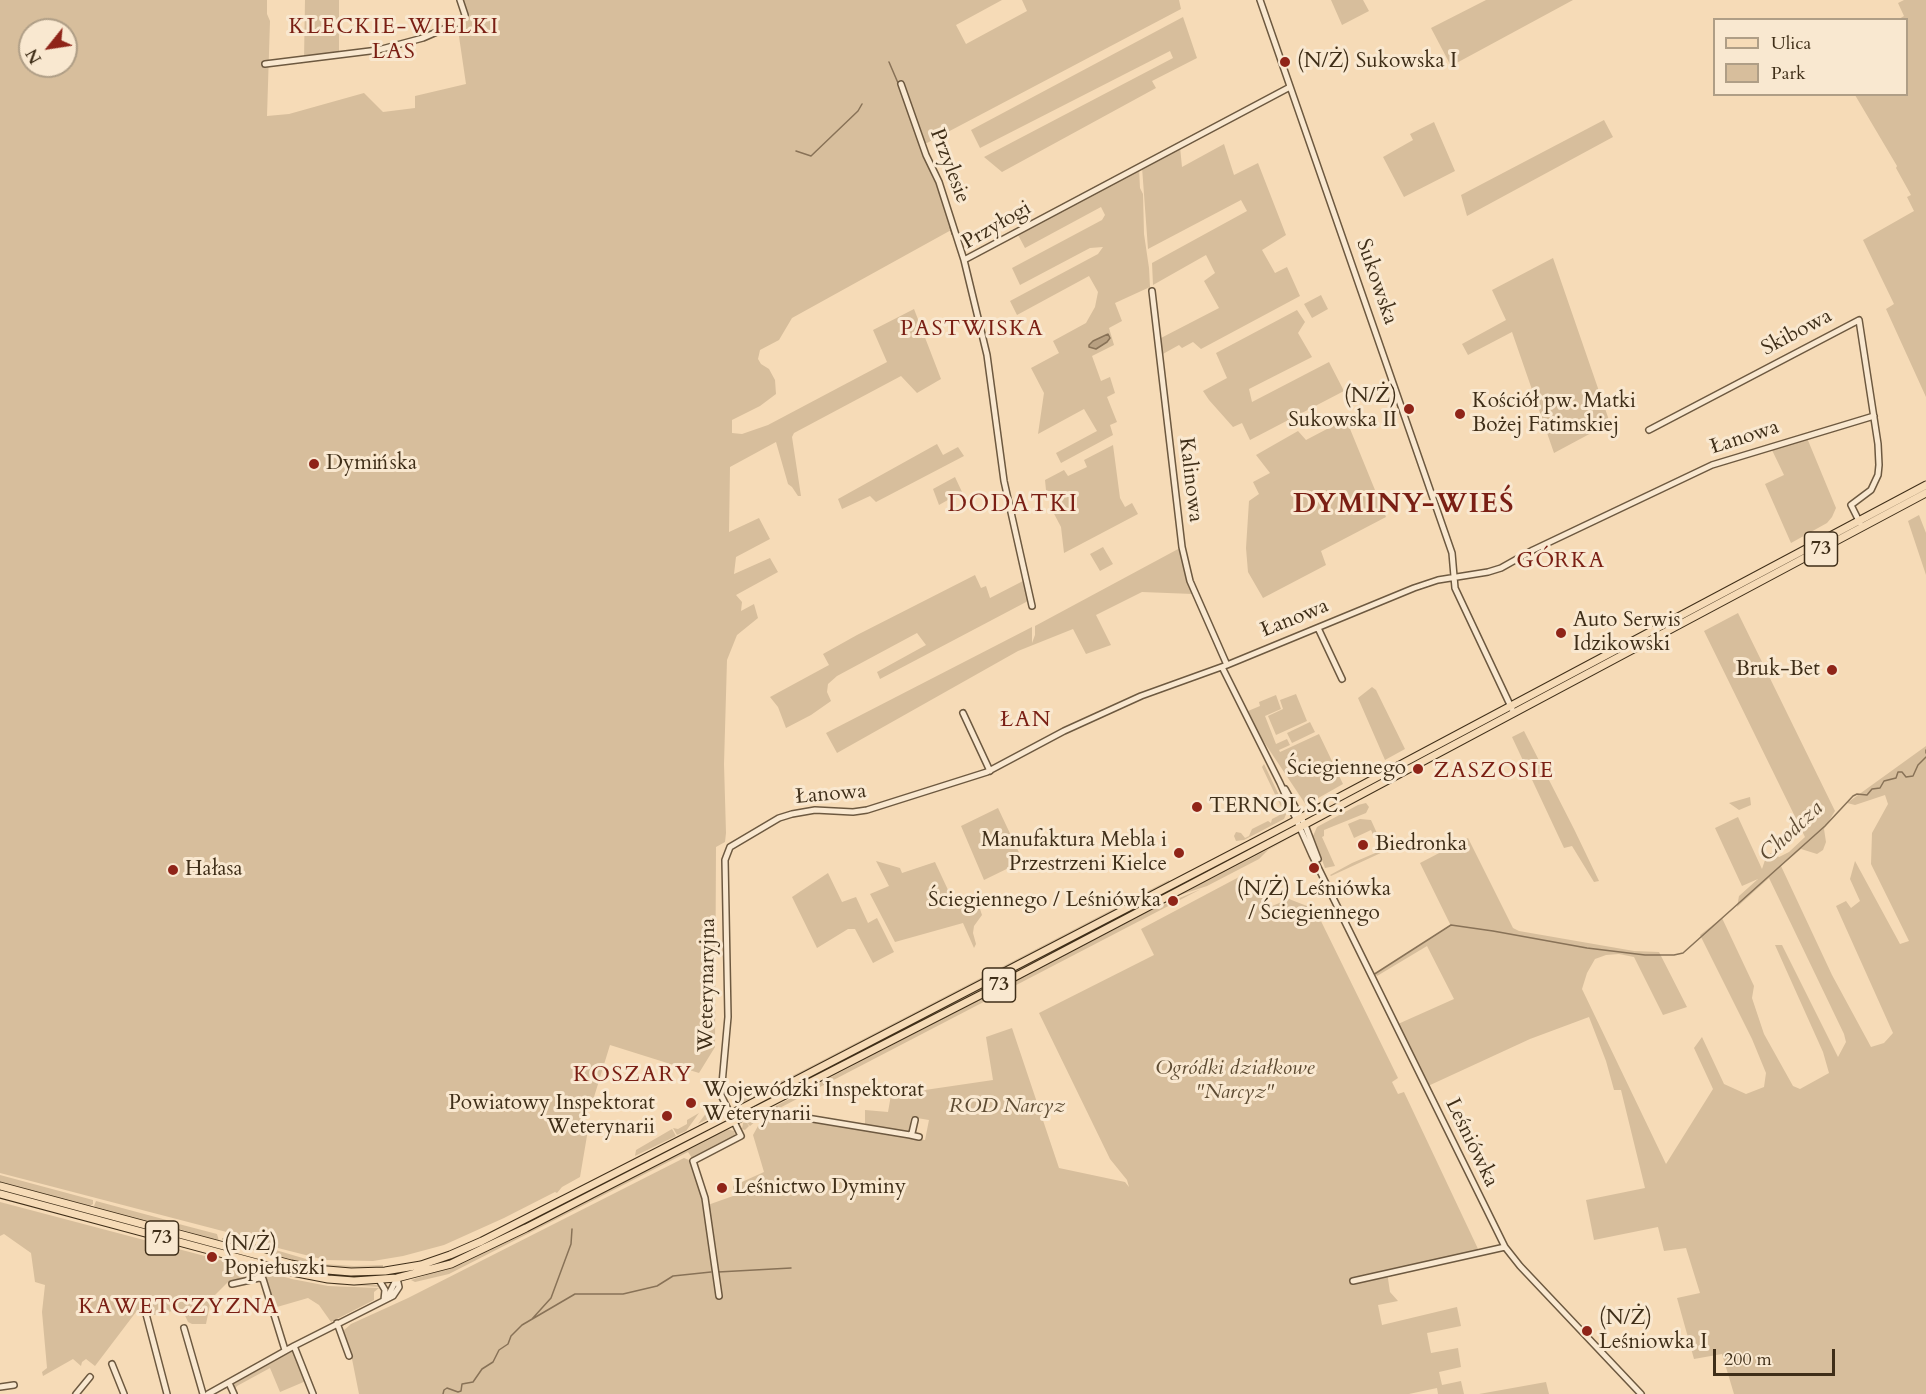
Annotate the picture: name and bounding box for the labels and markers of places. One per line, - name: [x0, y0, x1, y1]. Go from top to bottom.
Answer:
- place label: (N/Ż) Sukowska I: [1297, 49, 1457, 75]
- marker: (N/Ż) Sukowska I: [1278, 55, 1292, 69]
- place label: (N/Ż) Sukowska II: [1288, 384, 1397, 434]
- place label: Kościół pw. Matki Bożej Fatimskiej: [1472, 389, 1636, 439]
- marker: (N/Ż) Sukowska II: [1402, 402, 1416, 416]
- marker: Kościół pw. Matki Bożej Fatimskiej: [1453, 407, 1467, 421]
- place label: Dymińska: [326, 451, 417, 477]
- marker: Dymińska: [307, 457, 321, 471]
- place label: Auto Serwis Idzikowski: [1573, 608, 1681, 658]
- marker: Auto Serwis Idzikowski: [1554, 626, 1568, 640]
- place label: Bruk-Bet: [1735, 657, 1820, 683]
- marker: Bruk-Bet: [1825, 663, 1839, 677]
- place label: Ściegiennego: [1287, 756, 1406, 782]
- marker: Ściegiennego: [1411, 762, 1425, 776]
- place label: TERNOL S.C.: [1209, 794, 1344, 820]
- marker: TERNOL S.C.: [1190, 800, 1204, 814]
- place label: Manufaktura Mebla i Przestrzeni Kielce: [981, 828, 1167, 878]
- place label: Biedronka: [1375, 832, 1467, 858]
- marker: Biedronka: [1356, 838, 1370, 852]
- marker: Manufaktura Mebla i Przestrzeni Kielce: [1172, 846, 1186, 860]
- place label: Hałasa: [185, 857, 243, 883]
- marker: (N/Ż) Leśniówka / Ściegiennego: [1307, 861, 1321, 875]
- marker: Hałasa: [166, 863, 180, 877]
- place label: (N/Ż) Leśniówka / Ściegiennego: [1237, 877, 1391, 927]
- place label: Ściegiennego / Leśniówka: [928, 888, 1161, 914]
- marker: Ściegiennego / Leśniówka: [1166, 894, 1180, 908]
- place label: Wojewódzki Inspektorat Weterynarii: [703, 1078, 924, 1128]
- place label: Powiatowy Inspektorat Weterynarii: [448, 1091, 655, 1141]
- marker: Wojewódzki Inspektorat Weterynarii: [684, 1096, 698, 1110]
- marker: Powiatowy Inspektorat Weterynarii: [660, 1109, 674, 1123]
- place label: Leśnictwo Dyminy: [734, 1175, 906, 1201]
- marker: Leśnictwo Dyminy: [715, 1181, 729, 1195]
- place label: (N/Ż) Popiełuszki: [224, 1232, 325, 1282]
- marker: (N/Ż) Popiełuszki: [205, 1250, 219, 1264]
- place label: (N/Ż) Leśniowka I: [1599, 1306, 1707, 1356]
- marker: (N/Ż) Leśniowka I: [1580, 1324, 1594, 1338]

